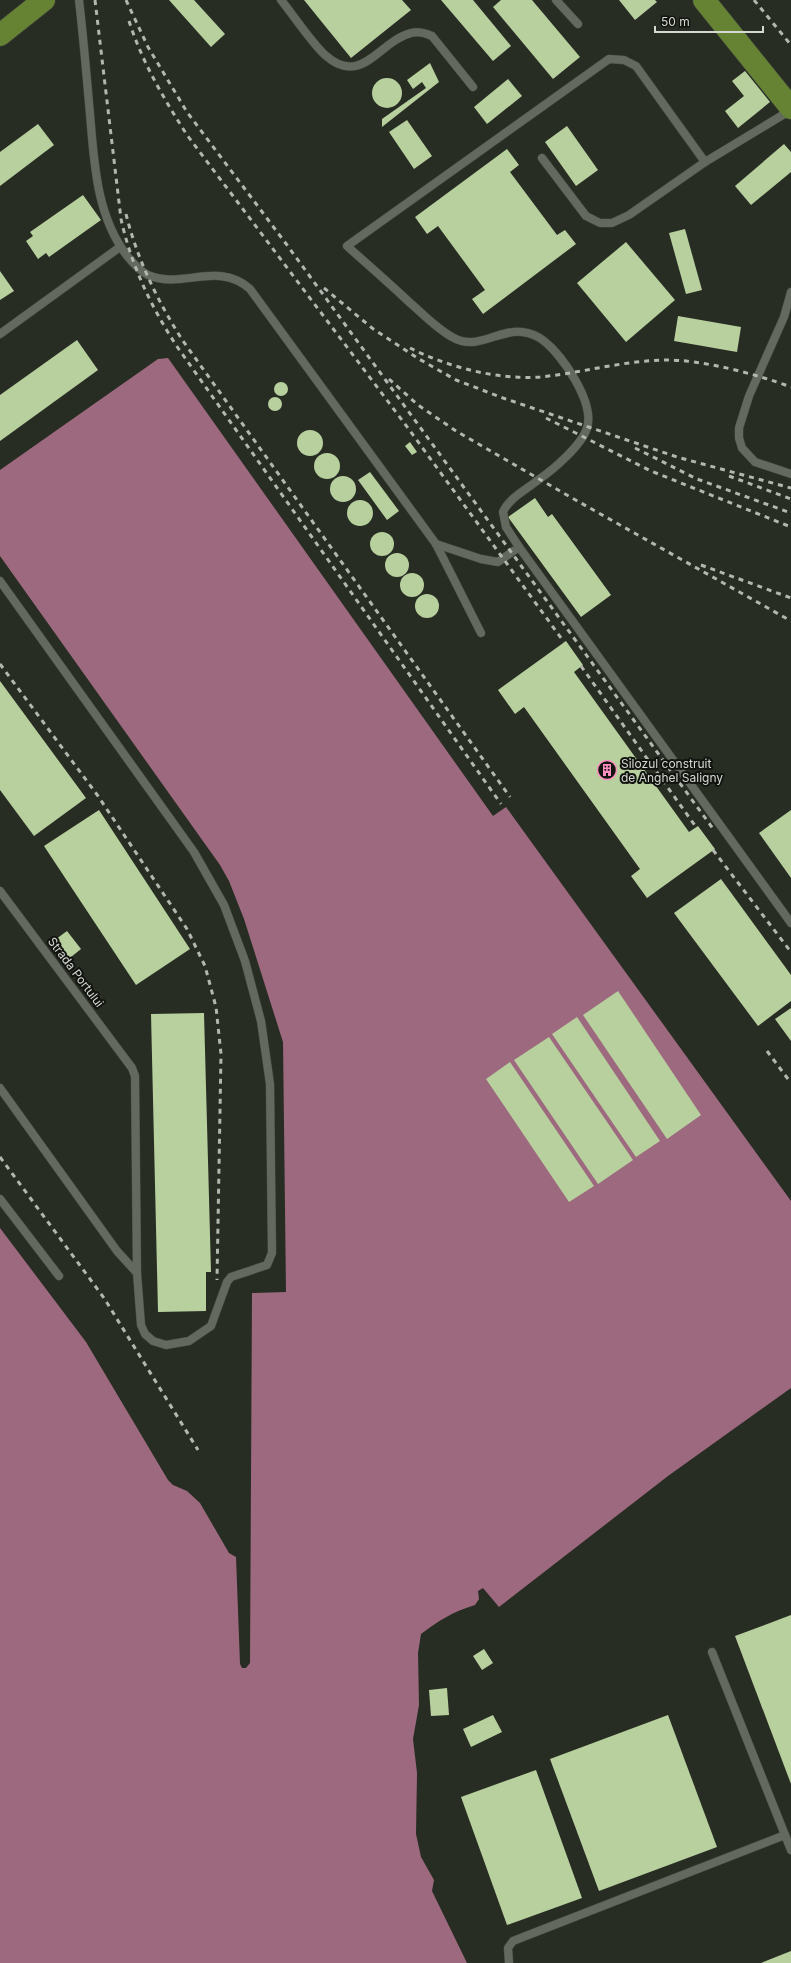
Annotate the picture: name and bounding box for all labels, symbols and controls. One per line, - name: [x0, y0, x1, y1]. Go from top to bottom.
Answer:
- scale bar: [655, 8, 763, 34]
- text: 50 m: [661, 14, 690, 29]
- place label: Silozul construit de Anghel Saligny: [621, 756, 723, 785]
- building icon: Silozul construit de Anghel Saligny: [596, 759, 618, 781]
- street label: Strada Portului: [45, 934, 107, 1010]

